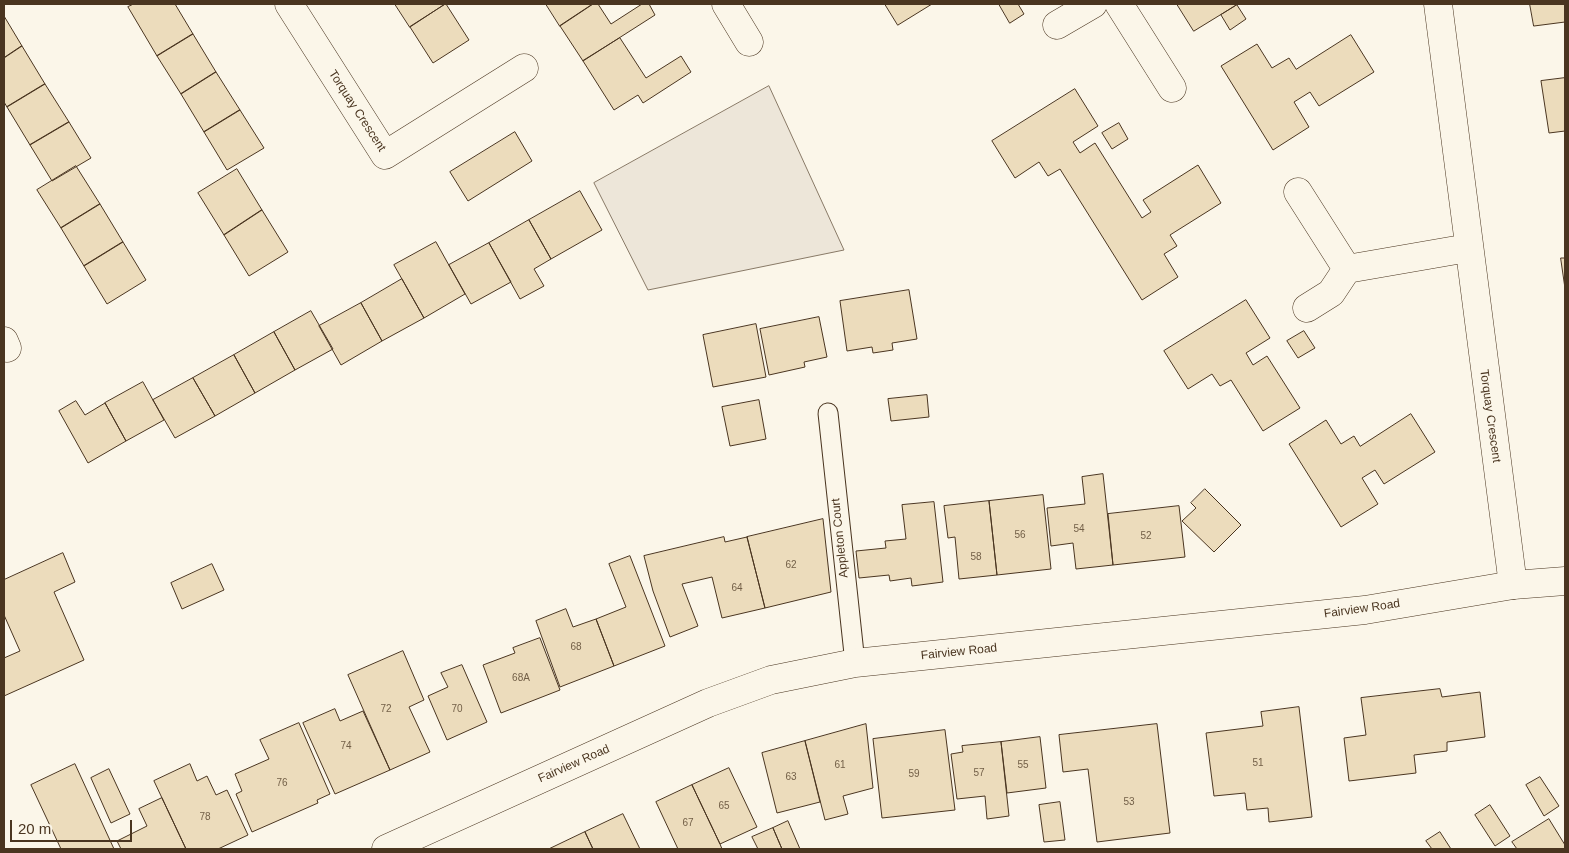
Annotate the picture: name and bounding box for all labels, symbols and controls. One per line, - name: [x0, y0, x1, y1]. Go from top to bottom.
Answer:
- street label: Torquay Crescent: [325, 68, 389, 154]
- street label: Torquay Crescent: [1476, 368, 1504, 464]
- street label: Appleton Court: [829, 497, 851, 579]
- house number: 54: [1073, 523, 1085, 535]
- house number: 56: [1014, 529, 1026, 541]
- house number: 52: [1140, 530, 1152, 542]
- house number: 58: [970, 551, 982, 563]
- house number: 62: [785, 559, 797, 571]
- house number: 64: [731, 582, 743, 594]
- street label: Fairview Road: [1323, 597, 1401, 621]
- house number: 68: [570, 641, 582, 653]
- street label: Fairview Road: [920, 641, 998, 663]
- house number: 68A: [512, 672, 530, 684]
- house number: 72: [380, 703, 392, 715]
- house number: 70: [451, 703, 463, 715]
- house number: 74: [340, 740, 352, 752]
- street label: Fairview Road: [536, 742, 612, 786]
- house number: 51: [1252, 757, 1264, 769]
- house number: 61: [834, 759, 846, 771]
- house number: 55: [1017, 759, 1029, 771]
- house number: 57: [973, 767, 985, 779]
- house number: 59: [908, 768, 920, 780]
- house number: 63: [785, 771, 797, 783]
- house number: 76: [276, 777, 288, 789]
- house number: 53: [1123, 796, 1135, 808]
- house number: 65: [718, 800, 730, 812]
- scale bar: [12, 810, 135, 842]
- house number: 78: [199, 811, 211, 823]
- house number: 67: [682, 817, 694, 829]
- text: 20 m: [18, 820, 51, 837]

